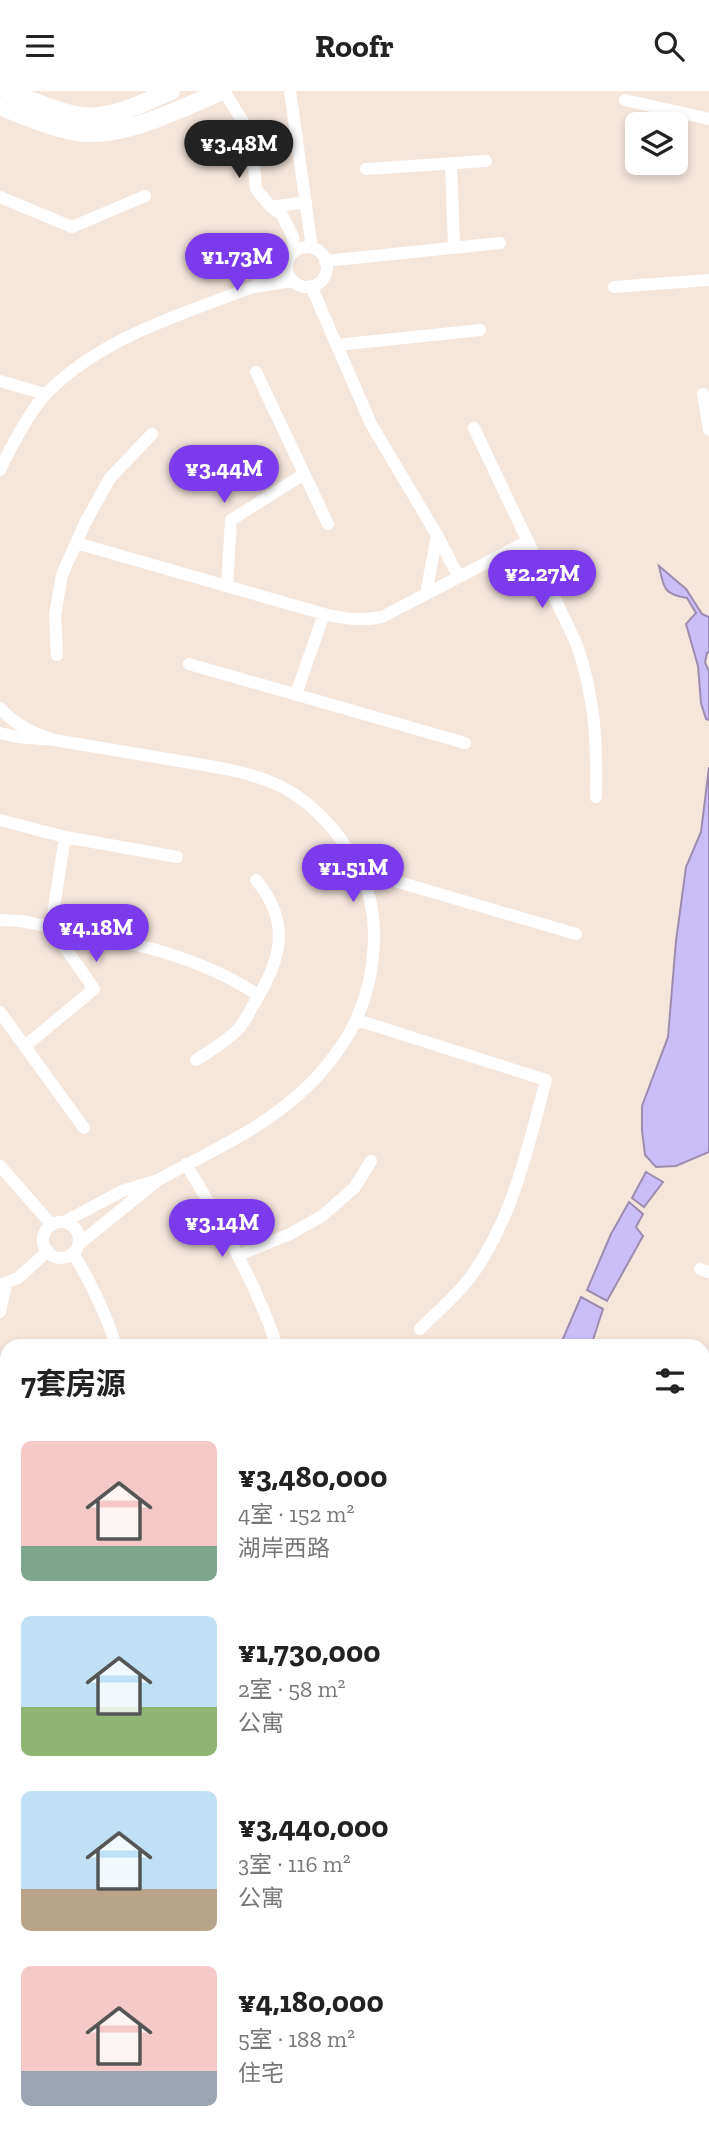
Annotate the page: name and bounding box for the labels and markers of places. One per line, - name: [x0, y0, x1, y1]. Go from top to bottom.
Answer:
- pin: ¥3.48M: [182, 120, 296, 180]
- pin: ¥1.73M: [180, 233, 294, 293]
- pin: ¥3.44M: [167, 445, 281, 505]
- pin: ¥2.27M: [485, 551, 599, 610]
- pin: ¥1.51M: [296, 845, 410, 904]
- pin: ¥4.18M: [39, 905, 153, 964]
- pin: ¥3.14M: [165, 1199, 279, 1259]

